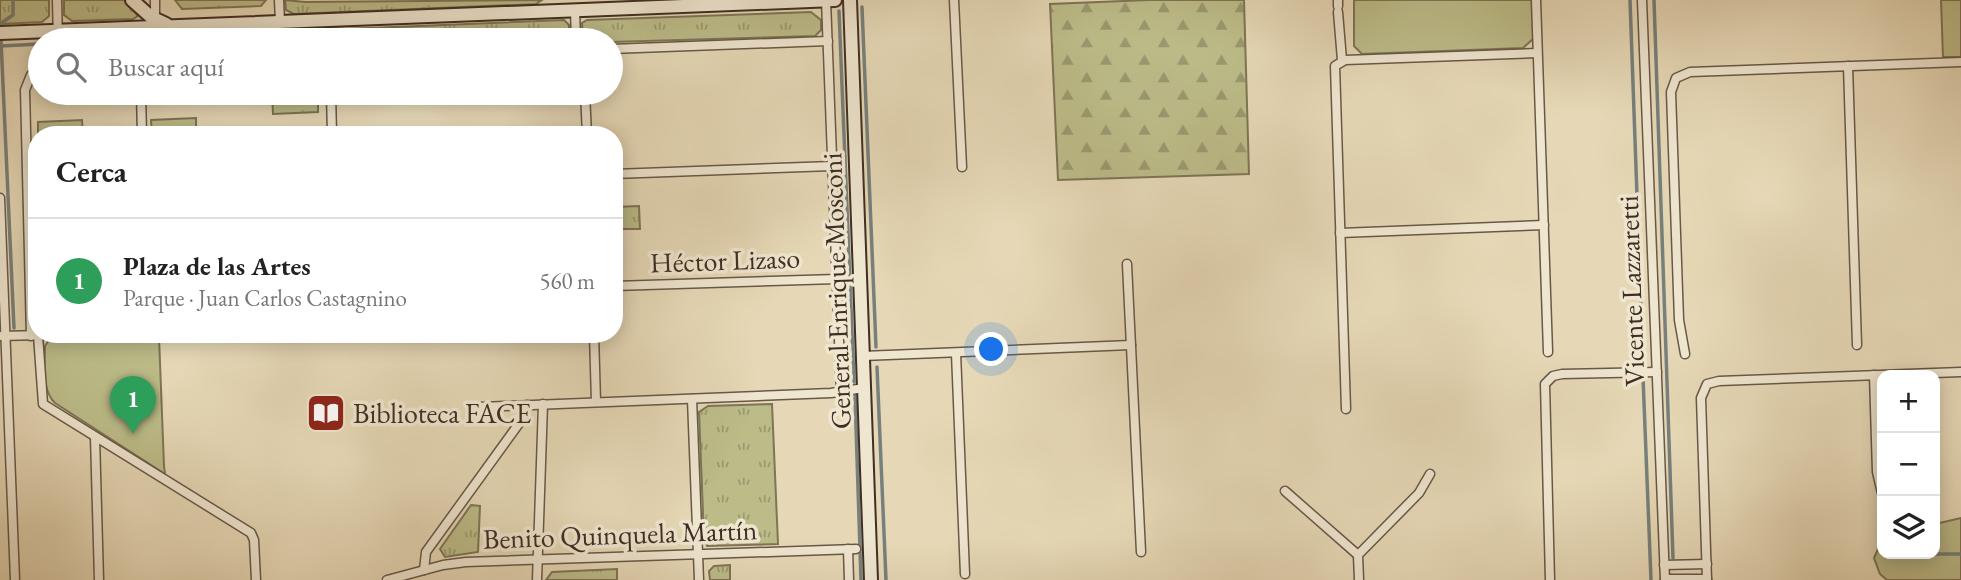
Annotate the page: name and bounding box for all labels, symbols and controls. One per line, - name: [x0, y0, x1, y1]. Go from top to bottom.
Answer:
- search box: [28, 28, 623, 105]
- icon: search: [52, 48, 90, 86]
- text: Buscar aquí: [108, 50, 224, 84]
- text: Cerca: [56, 152, 127, 191]
- street label: General Enrique Mosconi: [813, 152, 859, 430]
- street label: Vicente Lazzaretti: [1610, 195, 1652, 387]
- street label: Héctor Lizaso: [649, 239, 801, 281]
- text: Plaza de las Artes: [123, 249, 311, 283]
- text: 1: [73, 266, 85, 296]
- text: 560 m: [539, 266, 595, 296]
- text: Parque · Juan Carlos Castagnino: [123, 283, 407, 313]
- your location: [974, 332, 1008, 366]
- map controls: [1877, 370, 1940, 559]
- button: +: [1877, 370, 1940, 433]
- pin: 1: [110, 376, 156, 434]
- library icon: Biblioteca FACE: [305, 392, 347, 434]
- place label: Biblioteca FACE: [353, 395, 532, 431]
- button: −: [1877, 433, 1940, 496]
- button: layers: [1877, 496, 1940, 559]
- street label: Benito Quinquela Martín: [482, 511, 758, 557]

